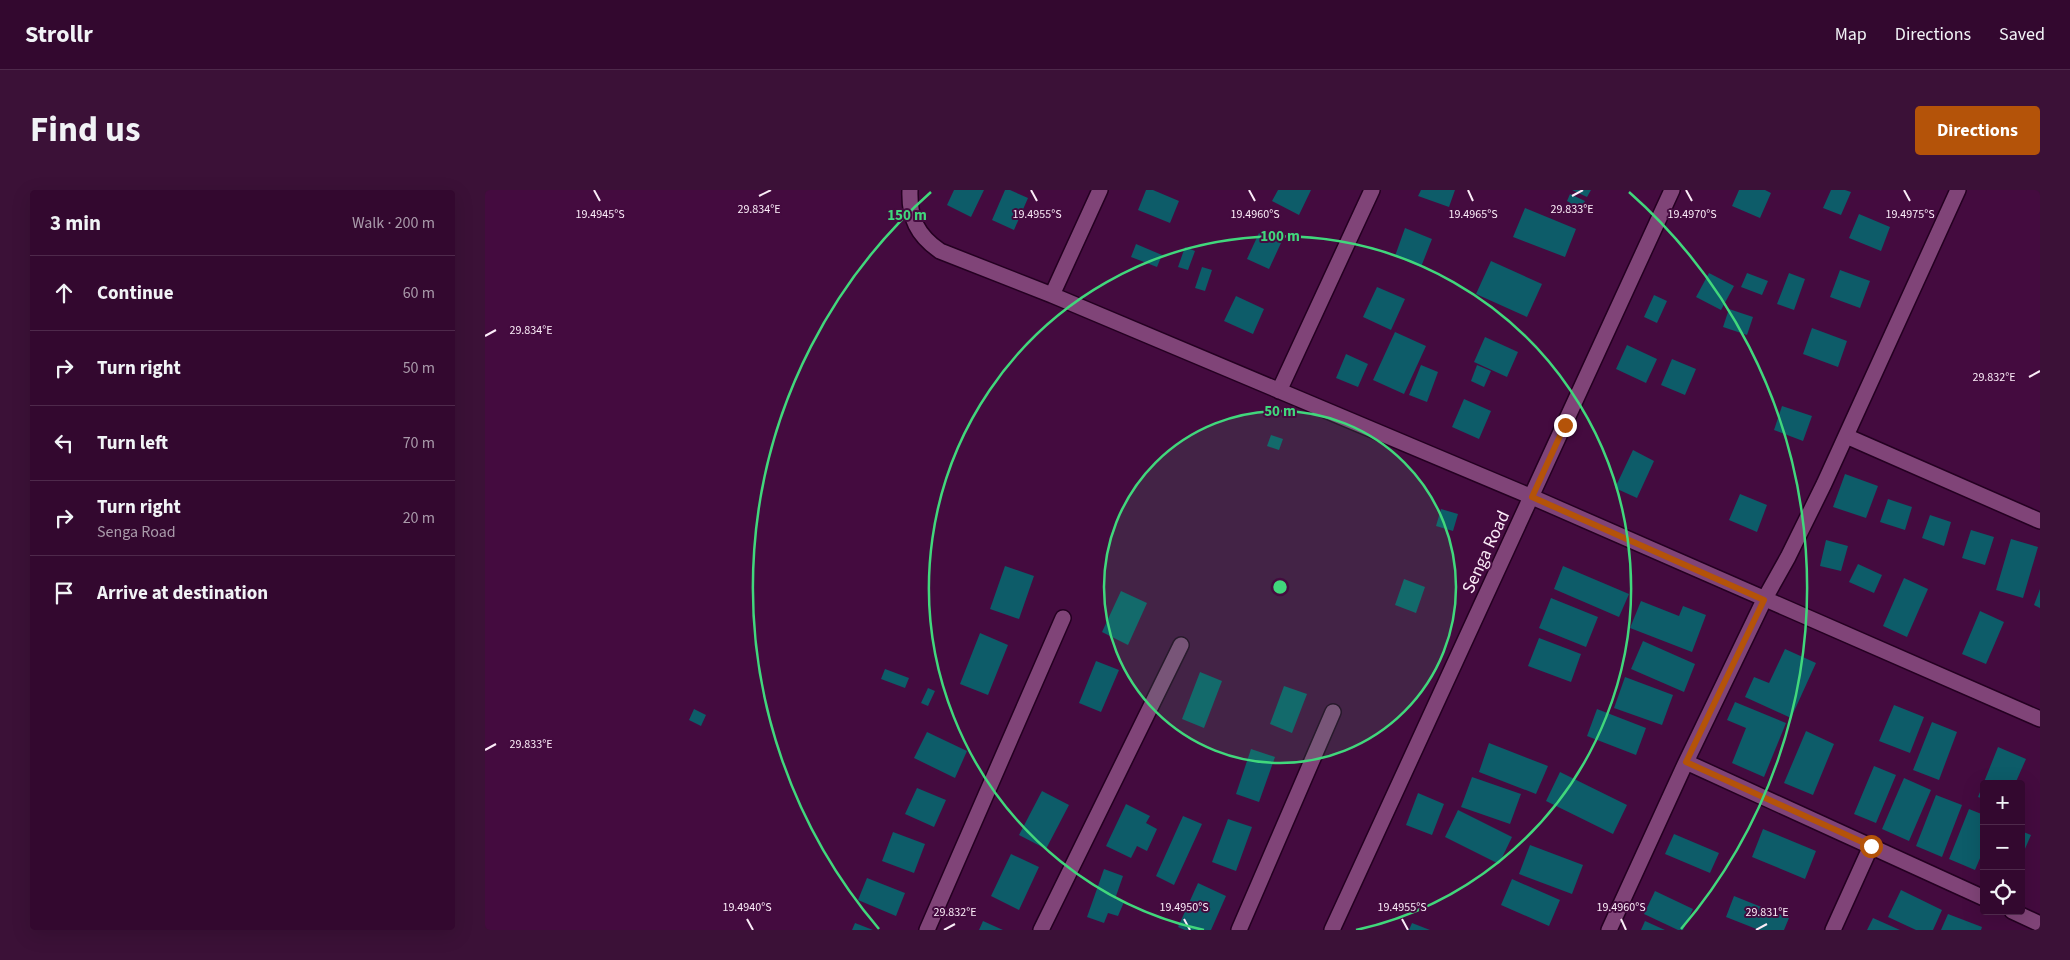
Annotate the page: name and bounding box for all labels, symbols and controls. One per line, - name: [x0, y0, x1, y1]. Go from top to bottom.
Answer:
- text: Strollr: [25, 17, 93, 52]
- text: Map: [1835, 22, 1867, 47]
- text: Directions: [1895, 22, 1971, 47]
- text: Saved: [1999, 22, 2045, 47]
- text: Find us: [30, 105, 140, 155]
- button: Directions: [1915, 106, 2040, 155]
- text: 29.834°E: [737, 201, 781, 218]
- text: 29.833°E: [1550, 201, 1594, 218]
- text: 150 m: [887, 205, 927, 226]
- text: 19.4945°S: [575, 206, 625, 223]
- text: 19.4955°S: [1012, 206, 1062, 223]
- text: 19.4960°S: [1230, 206, 1280, 223]
- text: 19.4965°S: [1448, 206, 1498, 223]
- text: 19.4970°S: [1667, 206, 1717, 223]
- text: 19.4975°S: [1885, 206, 1935, 223]
- text: 3 min: [50, 208, 101, 238]
- text: Walk · 200 m: [352, 212, 435, 234]
- text: 100 m: [1260, 226, 1300, 247]
- icon: ahead: [50, 279, 78, 307]
- text: Continue: [97, 280, 174, 307]
- text: 60 m: [403, 282, 435, 304]
- text: 29.834°E: [509, 322, 553, 339]
- icon: right: [50, 354, 78, 382]
- text: Turn right: [97, 355, 181, 382]
- text: 50 m: [403, 357, 435, 379]
- text: 29.832°E: [1972, 369, 2016, 386]
- text: 50 m: [1264, 401, 1296, 422]
- route end: [1554, 414, 1577, 437]
- icon: left: [50, 429, 78, 457]
- text: Turn left: [97, 430, 168, 457]
- text: 70 m: [403, 432, 435, 454]
- text: Turn right: [97, 494, 181, 521]
- icon: right: [50, 504, 78, 532]
- text: 20 m: [403, 507, 435, 529]
- street label: Senga Road: [1456, 507, 1516, 597]
- text: Senga Road: [97, 521, 176, 543]
- centre of rings: [1271, 578, 1289, 596]
- icon: arrive: [50, 579, 78, 607]
- text: Arrive at destination: [97, 580, 268, 607]
- text: 29.833°E: [509, 736, 553, 753]
- map controls: [1980, 780, 2025, 915]
- button: +: [1980, 780, 2025, 825]
- button: −: [1980, 825, 2025, 870]
- route start: [1860, 835, 1883, 858]
- button: locate: [1980, 870, 2025, 915]
- text: 19.4940°S: [722, 899, 772, 916]
- text: 19.4950°S: [1159, 899, 1209, 916]
- text: 19.4955°S: [1377, 899, 1427, 916]
- text: 19.4960°S: [1596, 899, 1646, 916]
- text: 29.832°E: [933, 904, 977, 921]
- text: 29.831°E: [1745, 904, 1789, 921]

